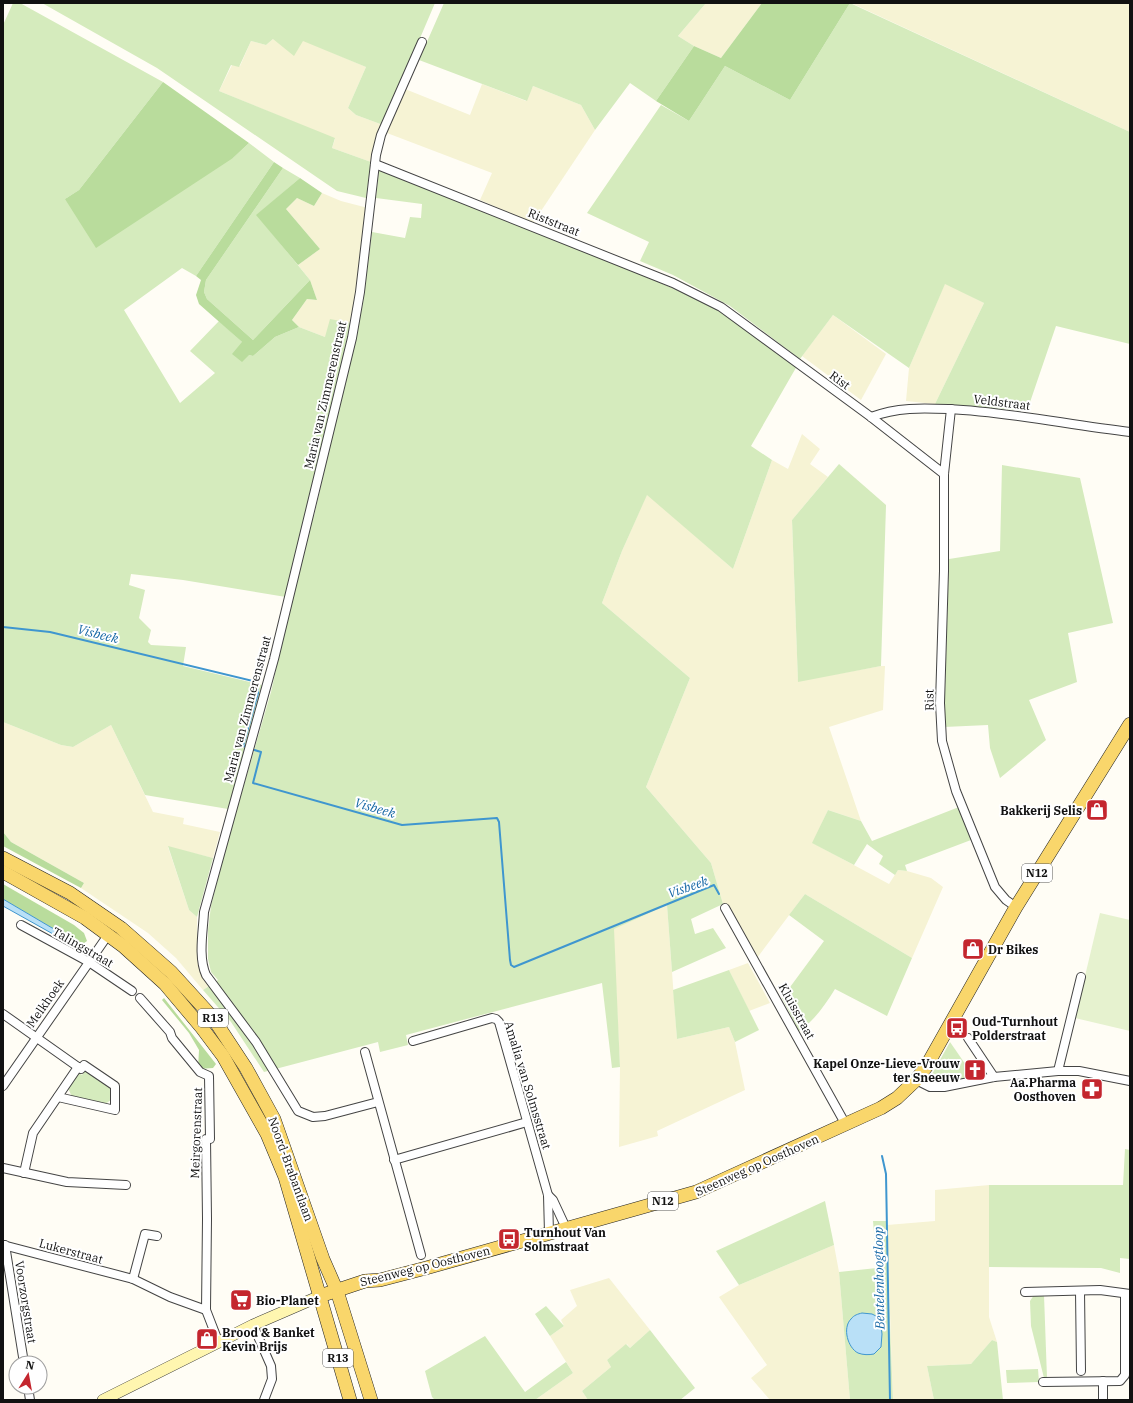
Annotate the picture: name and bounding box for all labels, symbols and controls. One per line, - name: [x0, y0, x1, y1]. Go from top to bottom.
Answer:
- street label: Riststraat: [526, 205, 582, 239]
- street label: Maria van Zimmerenstraat: [301, 320, 349, 470]
- street label: Rist: [827, 368, 853, 392]
- street label: Veldstraat: [973, 391, 1031, 413]
- water label: Visbeek: [76, 621, 120, 647]
- street label: Maria van Zimmerenstraat: [220, 634, 274, 784]
- street label: Rist: [921, 689, 937, 711]
- water label: Visbeek: [353, 794, 397, 822]
- shop icon: Bakkerij Selis: [1084, 797, 1110, 823]
- place label: Bakkerij Selis: [1000, 803, 1082, 818]
- road number: N12: [1022, 864, 1052, 882]
- water label: Visbeek: [666, 872, 711, 902]
- street label: Talingstraat: [50, 923, 116, 971]
- shop icon: Dr Bikes: [960, 936, 986, 962]
- place label: Dr Bikes: [988, 942, 1038, 957]
- street label: Melkhoek: [23, 976, 67, 1030]
- street label: Kluisstraat: [776, 980, 818, 1042]
- road number: R13: [198, 1009, 228, 1027]
- place label: Oud-Turnhout Polderstraat: [972, 1014, 1058, 1043]
- bus stop icon: Oud-Turnhout Polderstraat: [944, 1015, 970, 1041]
- street label: Amalia van Solmsstraat: [501, 1019, 555, 1151]
- place label: Kapel Onze-Lieve-Vrouw ter Sneeuw: [813, 1056, 961, 1085]
- church icon: Kapel Onze-Lieve-Vrouw ter Sneeuw: [962, 1057, 988, 1083]
- place label: Aa.Pharma Oosthoven: [1010, 1075, 1076, 1104]
- pharmacy icon: Aa.Pharma Oosthoven: [1079, 1076, 1105, 1102]
- street label: Meirgorenstraat: [187, 1087, 205, 1179]
- street label: Noord-Brabantlaan: [265, 1115, 317, 1224]
- street label: Steenweg op Oosthoven: [693, 1131, 821, 1199]
- road number: N12: [648, 1192, 678, 1210]
- place label: Turnhout Van Solmstraat: [524, 1225, 606, 1254]
- bus stop icon: Turnhout Van Solmstraat: [496, 1226, 522, 1252]
- water label: Bentelenhoogtloop: [870, 1226, 888, 1330]
- street label: Lukerstraat: [37, 1235, 105, 1267]
- street label: Steenweg op Oosthoven: [358, 1242, 492, 1289]
- street label: Voorzorgstraat: [12, 1260, 40, 1344]
- supermarket icon: Bio-Planet: [228, 1287, 254, 1313]
- place label: Bio-Planet: [256, 1293, 319, 1308]
- place label: Brood & Banket Kevin Brijs: [222, 1325, 315, 1354]
- shop icon: Brood & Banket Kevin Brijs: [194, 1326, 220, 1352]
- road number: R13: [323, 1349, 353, 1367]
- north arrow: [8, 1355, 48, 1395]
- text: N: [24, 1357, 36, 1373]

